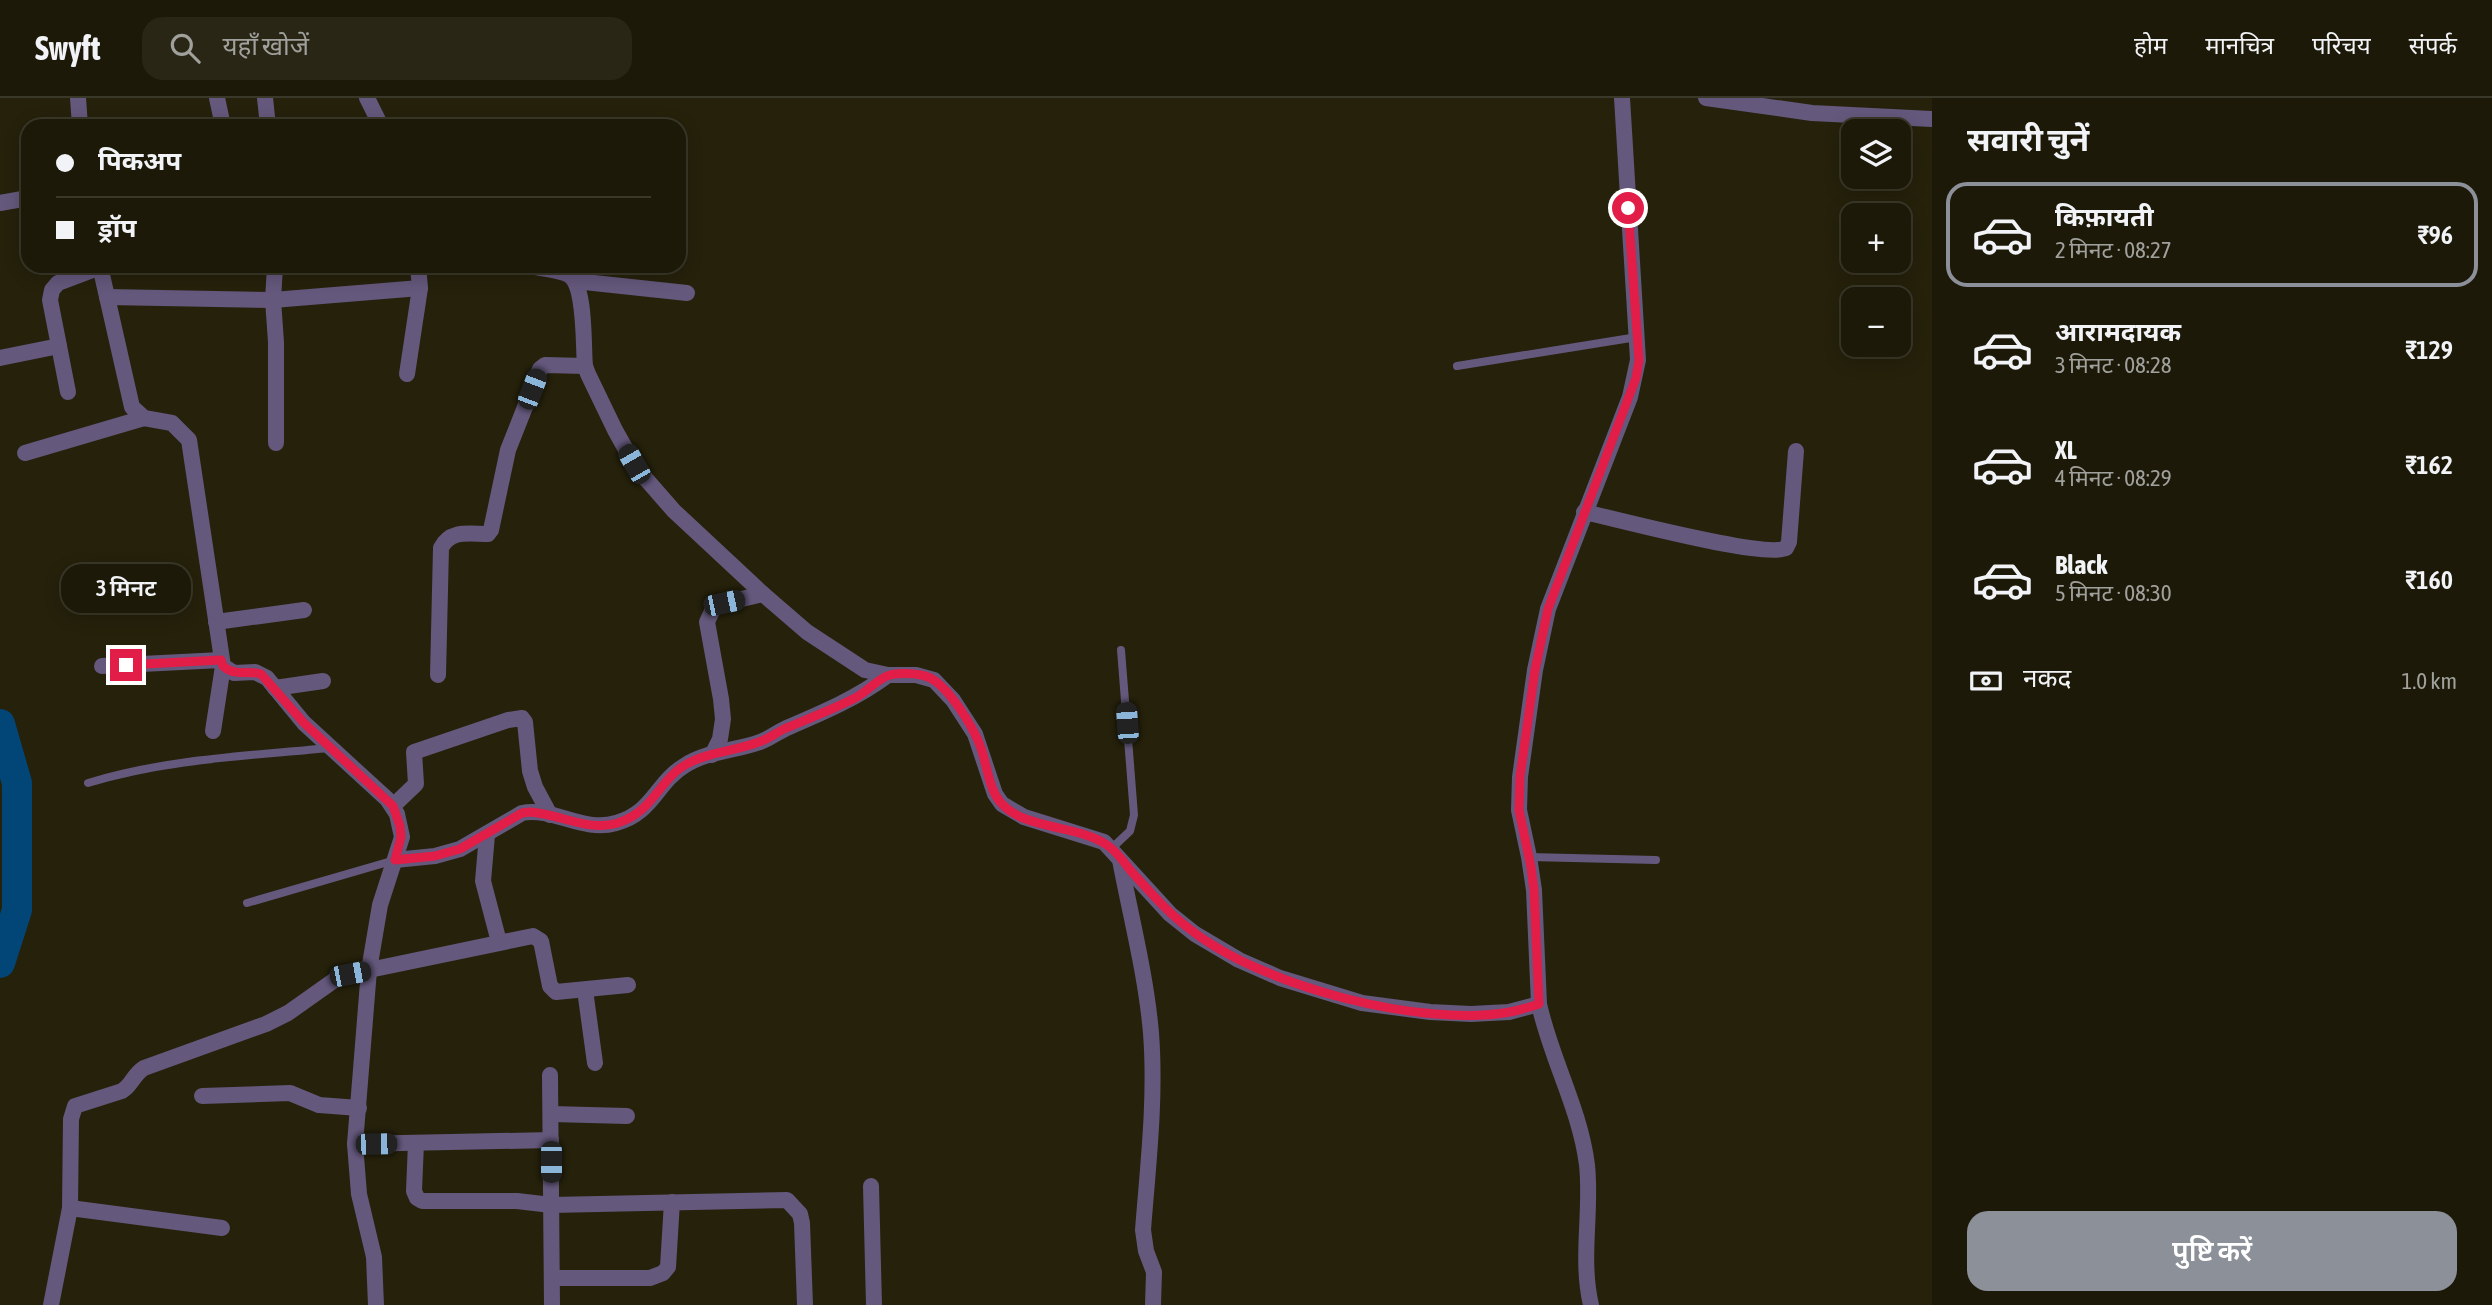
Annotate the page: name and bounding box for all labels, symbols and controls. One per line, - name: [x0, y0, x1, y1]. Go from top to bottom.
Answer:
- search box: [142, 17, 632, 80]
- text: Swyft: [35, 29, 100, 67]
- icon: search: [166, 29, 204, 67]
- text: यहाँ खोजें: [222, 31, 309, 61]
- text: होम: [2134, 32, 2167, 59]
- text: मानचित्र: [2205, 32, 2274, 59]
- text: परिचय: [2312, 32, 2371, 59]
- text: संपर्क: [2409, 32, 2457, 59]
- map controls: [1841, 119, 1911, 357]
- button: layers: [1841, 119, 1911, 189]
- text: सवारी चुनें: [1967, 121, 2089, 158]
- text: पिकअप: [98, 146, 181, 176]
- route start: [1612, 192, 1644, 224]
- text: किफ़ायती: [2055, 202, 2154, 232]
- button: +: [1841, 203, 1911, 273]
- icon: car: [1971, 203, 2034, 266]
- text: ड्रॉप: [98, 213, 136, 243]
- text: ₹96: [2417, 220, 2453, 250]
- text: 2 मिनट · 08:27: [2055, 237, 2172, 263]
- button: −: [1841, 287, 1911, 357]
- text: आरामदायक: [2055, 317, 2181, 347]
- icon: car: [1971, 318, 2034, 381]
- text: ₹129: [2405, 335, 2453, 365]
- text: 3 मिनट · 08:28: [2055, 352, 2172, 378]
- car: [515, 366, 550, 412]
- icon: car: [1971, 433, 2034, 496]
- text: XL: [2055, 435, 2077, 465]
- car: [615, 441, 654, 487]
- text: ₹162: [2405, 450, 2453, 480]
- text: 4 मिनट · 08:29: [2055, 465, 2172, 491]
- icon: car: [1971, 548, 2034, 611]
- text: Black: [2055, 550, 2107, 580]
- callout: 3 मिनट: [61, 564, 191, 612]
- text: ₹160: [2405, 565, 2453, 595]
- text: 3 मिनट: [96, 575, 156, 601]
- text: 5 मिनट · 08:30: [2055, 580, 2172, 606]
- car: [702, 588, 747, 618]
- route end: [110, 649, 142, 681]
- icon: cash: [1967, 662, 2005, 700]
- text: नकद: [2023, 663, 2071, 693]
- text: 1.0 km: [2401, 668, 2457, 694]
- car: [1116, 701, 1139, 745]
- car: [328, 960, 373, 988]
- car: [355, 1133, 398, 1155]
- car: [541, 1141, 562, 1183]
- button: पुष्टि करें: [1967, 1211, 2457, 1291]

